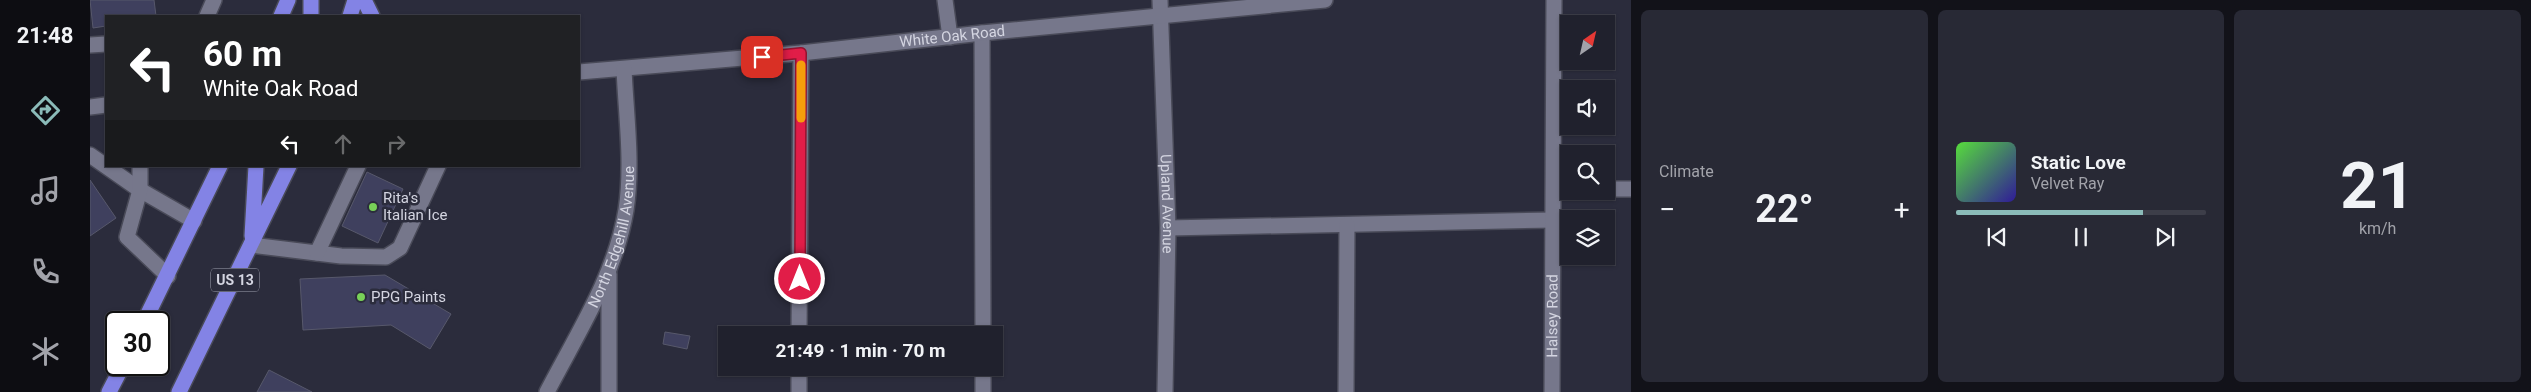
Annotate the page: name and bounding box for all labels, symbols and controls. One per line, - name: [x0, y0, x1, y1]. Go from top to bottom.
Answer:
- north arrow: [1560, 15, 1615, 70]
- map controls: [1560, 15, 1615, 265]
- street label: White Oak Road: [899, 22, 1006, 51]
- text: 21:48: [17, 23, 73, 48]
- text: 60 m: [203, 34, 282, 75]
- icon: left: [120, 35, 185, 100]
- pin: [741, 36, 783, 78]
- icon: arrive: [748, 43, 776, 71]
- text: White Oak Road: [203, 76, 359, 101]
- button: sound: [1560, 80, 1615, 135]
- icon: directions: [28, 93, 63, 128]
- icon: left: [276, 130, 304, 158]
- icon: ahead: [329, 130, 357, 158]
- icon: right: [382, 130, 410, 158]
- button: search: [1560, 145, 1615, 200]
- text: 21: [2340, 148, 2415, 224]
- text: Static Love: [2031, 151, 2126, 174]
- street label: Upland Avenue: [1156, 154, 1177, 254]
- text: Climate: [1659, 162, 1714, 181]
- street label: North Edgehill Avenue: [584, 166, 638, 311]
- icon: music: [28, 173, 63, 208]
- text: Velvet Ray: [2031, 174, 2104, 193]
- text: 22°: [1755, 187, 1814, 231]
- place label: Rita's Italian Ice: [383, 189, 448, 224]
- text: −: [1659, 193, 1675, 226]
- text: +: [1894, 193, 1910, 226]
- marker: Rita's Italian Ice: [367, 201, 379, 213]
- button: layers: [1560, 210, 1615, 265]
- text: km/h: [2359, 219, 2396, 238]
- icon: previous: [1983, 223, 2011, 251]
- icon: pause: [2067, 223, 2095, 251]
- icon: next: [2151, 223, 2179, 251]
- position arrow: [773, 252, 825, 304]
- icon: phone: [28, 254, 63, 289]
- road number: US 13: [211, 268, 259, 292]
- street label: Halsey Road: [1543, 274, 1562, 358]
- place label: PPG Paints: [371, 288, 446, 306]
- marker: PPG Paints: [355, 291, 367, 303]
- speed limit sign: 30: [105, 311, 170, 376]
- icon: climate: [28, 334, 63, 369]
- text: 21:49 · 1 min · 70 m: [775, 339, 946, 362]

